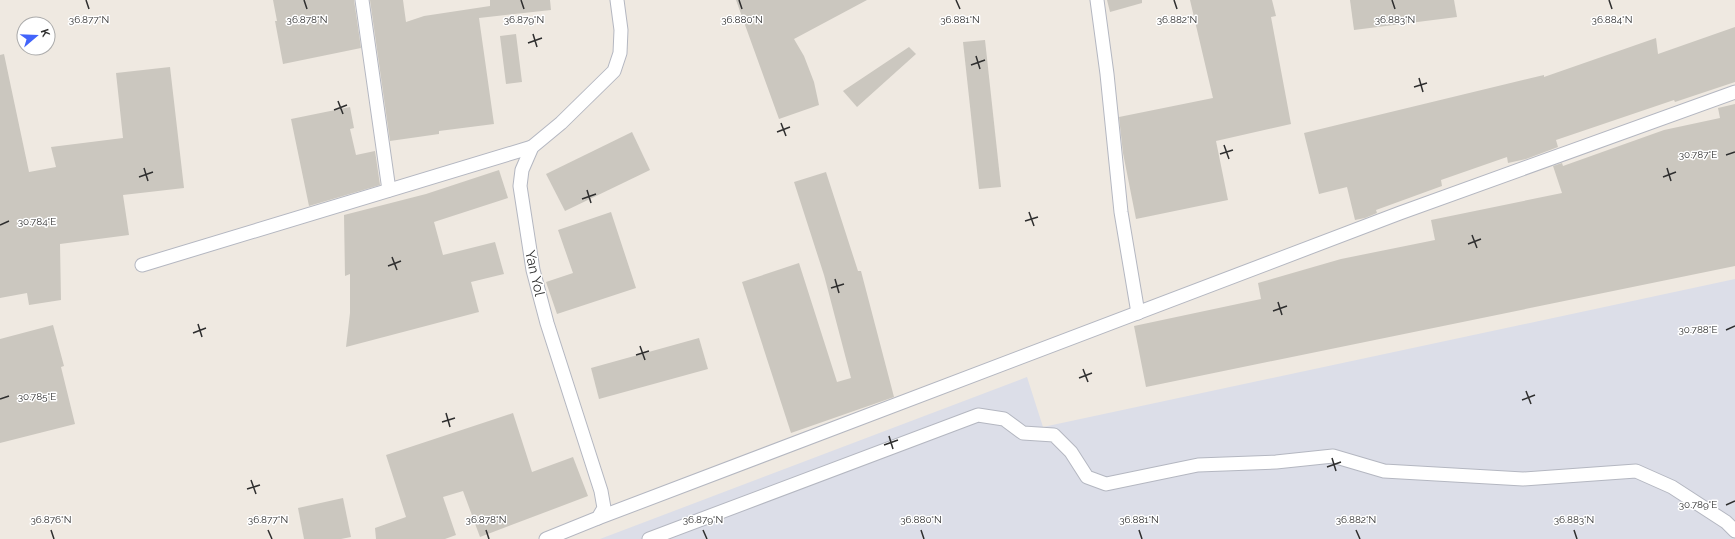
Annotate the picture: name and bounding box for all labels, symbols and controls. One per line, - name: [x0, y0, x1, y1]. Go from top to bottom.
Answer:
- text: 36.877°N: [69, 14, 109, 25]
- text: 36.878°N: [287, 14, 327, 25]
- text: 36.879°N: [504, 14, 544, 25]
- text: 36.880°N: [721, 14, 763, 25]
- text: 36.881°N: [940, 14, 980, 25]
- text: 36.882°N: [1157, 14, 1197, 25]
- text: 36.883°N: [1375, 14, 1415, 25]
- text: 36.884°N: [1592, 14, 1632, 25]
- north arrow: [16, 16, 56, 56]
- text: K: [38, 27, 53, 39]
- text: 30.787°E: [1679, 149, 1717, 160]
- text: 30.784°E: [18, 216, 56, 227]
- street label: Yan Yol: [522, 248, 548, 298]
- text: 30.788°E: [1678, 324, 1718, 335]
- text: 30.785°E: [18, 391, 56, 402]
- text: 30.789°E: [1679, 499, 1717, 510]
- text: 36.876°N: [31, 514, 71, 525]
- text: 36.877°N: [248, 514, 288, 525]
- text: 36.878°N: [466, 514, 506, 525]
- text: 36.879°N: [683, 514, 723, 525]
- text: 36.880°N: [900, 514, 942, 525]
- text: 36.881°N: [1119, 514, 1159, 525]
- text: 36.882°N: [1336, 514, 1376, 525]
- text: 36.883°N: [1554, 514, 1594, 525]

